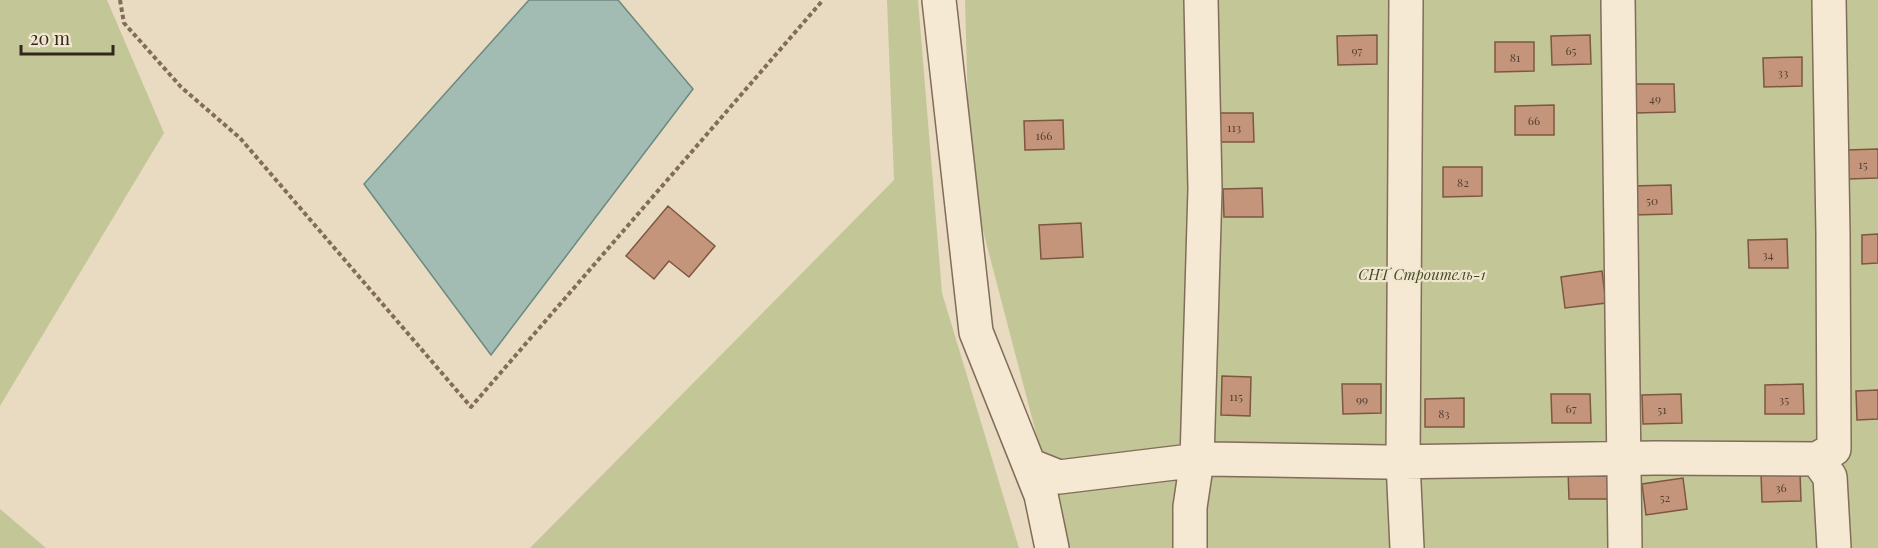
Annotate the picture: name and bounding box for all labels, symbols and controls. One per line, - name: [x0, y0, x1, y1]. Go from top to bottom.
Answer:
- scale bar: [21, 18, 112, 56]
- text: 20 m: [30, 26, 70, 50]
- house number: 97: [1352, 42, 1363, 58]
- house number: 65: [1565, 42, 1577, 58]
- house number: 81: [1510, 49, 1521, 65]
- house number: 33: [1778, 64, 1788, 80]
- house number: 49: [1649, 90, 1661, 106]
- house number: 66: [1528, 112, 1540, 128]
- house number: 113: [1227, 119, 1241, 135]
- house number: 166: [1036, 127, 1052, 143]
- house number: 15: [1858, 156, 1868, 172]
- house number: 82: [1457, 174, 1469, 190]
- house number: 50: [1646, 192, 1658, 208]
- house number: 34: [1762, 246, 1774, 262]
- park label: СНТ Строитель-1: [1358, 264, 1486, 284]
- house number: 115: [1229, 388, 1243, 404]
- house number: 99: [1356, 391, 1368, 407]
- house number: 35: [1779, 391, 1789, 407]
- house number: 67: [1565, 400, 1577, 416]
- house number: 51: [1657, 401, 1667, 417]
- house number: 83: [1438, 405, 1450, 421]
- house number: 36: [1775, 479, 1787, 495]
- house number: 52: [1660, 489, 1671, 505]

